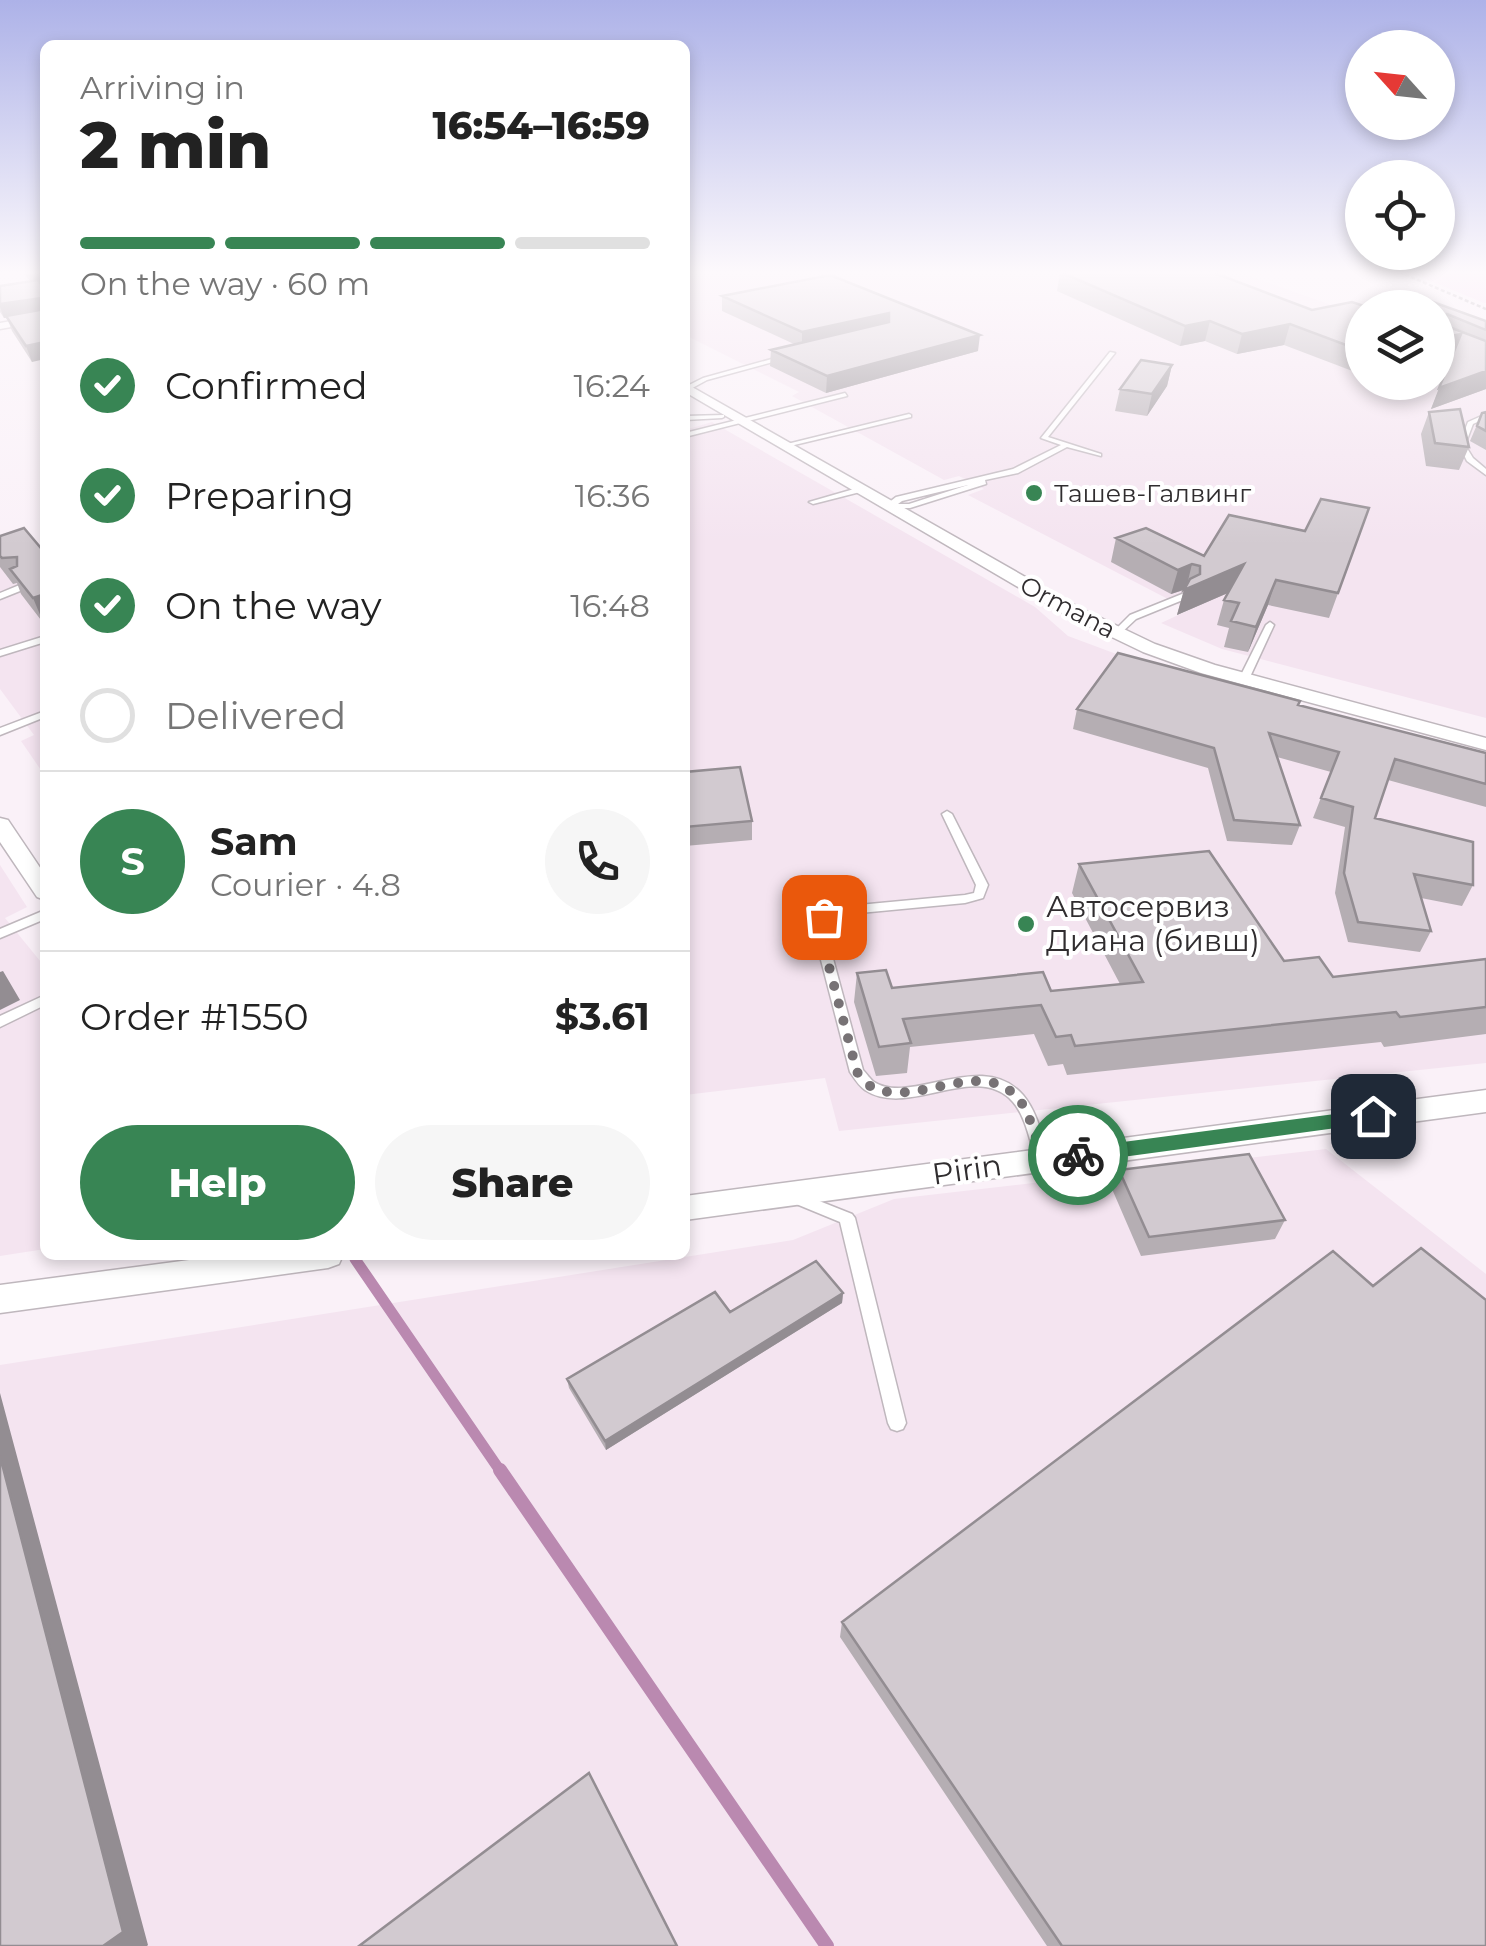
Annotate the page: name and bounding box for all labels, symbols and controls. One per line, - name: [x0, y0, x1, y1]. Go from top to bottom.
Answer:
- north arrow: [1345, 30, 1455, 140]
- map controls: [1345, 30, 1455, 400]
- text: Arriving in: [80, 68, 245, 107]
- text: 16:54–16:59: [432, 102, 650, 149]
- text: 2 min: [80, 105, 271, 184]
- button: locate: [1345, 160, 1455, 270]
- text: On the way · 60 m: [80, 264, 370, 303]
- button: layers: [1345, 290, 1455, 400]
- icon: check: [80, 358, 135, 413]
- text: Confirmed: [165, 362, 368, 409]
- text: 16:24: [574, 366, 650, 405]
- icon: check: [80, 468, 135, 523]
- text: Preparing: [165, 472, 354, 519]
- text: 16:36: [575, 476, 650, 515]
- place label: Ташев-Галвинг: [1054, 478, 1251, 508]
- marker: Ташев-Галвинг: [1023, 482, 1045, 504]
- street label: Ormana: [1015, 569, 1121, 645]
- icon: check: [80, 578, 135, 633]
- text: On the way: [165, 582, 382, 629]
- text: 16:48: [570, 586, 650, 625]
- text: Delivered: [165, 692, 346, 739]
- button: phone: [545, 809, 650, 914]
- text: Sam: [210, 818, 298, 865]
- text: S: [120, 838, 145, 885]
- text: Courier · 4.8: [210, 865, 401, 904]
- pin: [782, 875, 867, 960]
- place label: Автосервиз Диана (бивш): [1046, 888, 1260, 959]
- icon: bag: [797, 890, 852, 945]
- marker: Автосервиз Диана (бивш): [1015, 913, 1037, 935]
- text: Order #1550: [80, 993, 309, 1040]
- text: $3.61: [555, 993, 650, 1040]
- pin: [1331, 1074, 1416, 1159]
- icon: home: [1346, 1089, 1401, 1144]
- courier: [1028, 1105, 1128, 1205]
- button: Help: [80, 1125, 355, 1240]
- button: Share: [375, 1125, 650, 1240]
- icon: bike: [1051, 1128, 1106, 1183]
- street label: Pirin: [930, 1146, 1004, 1193]

